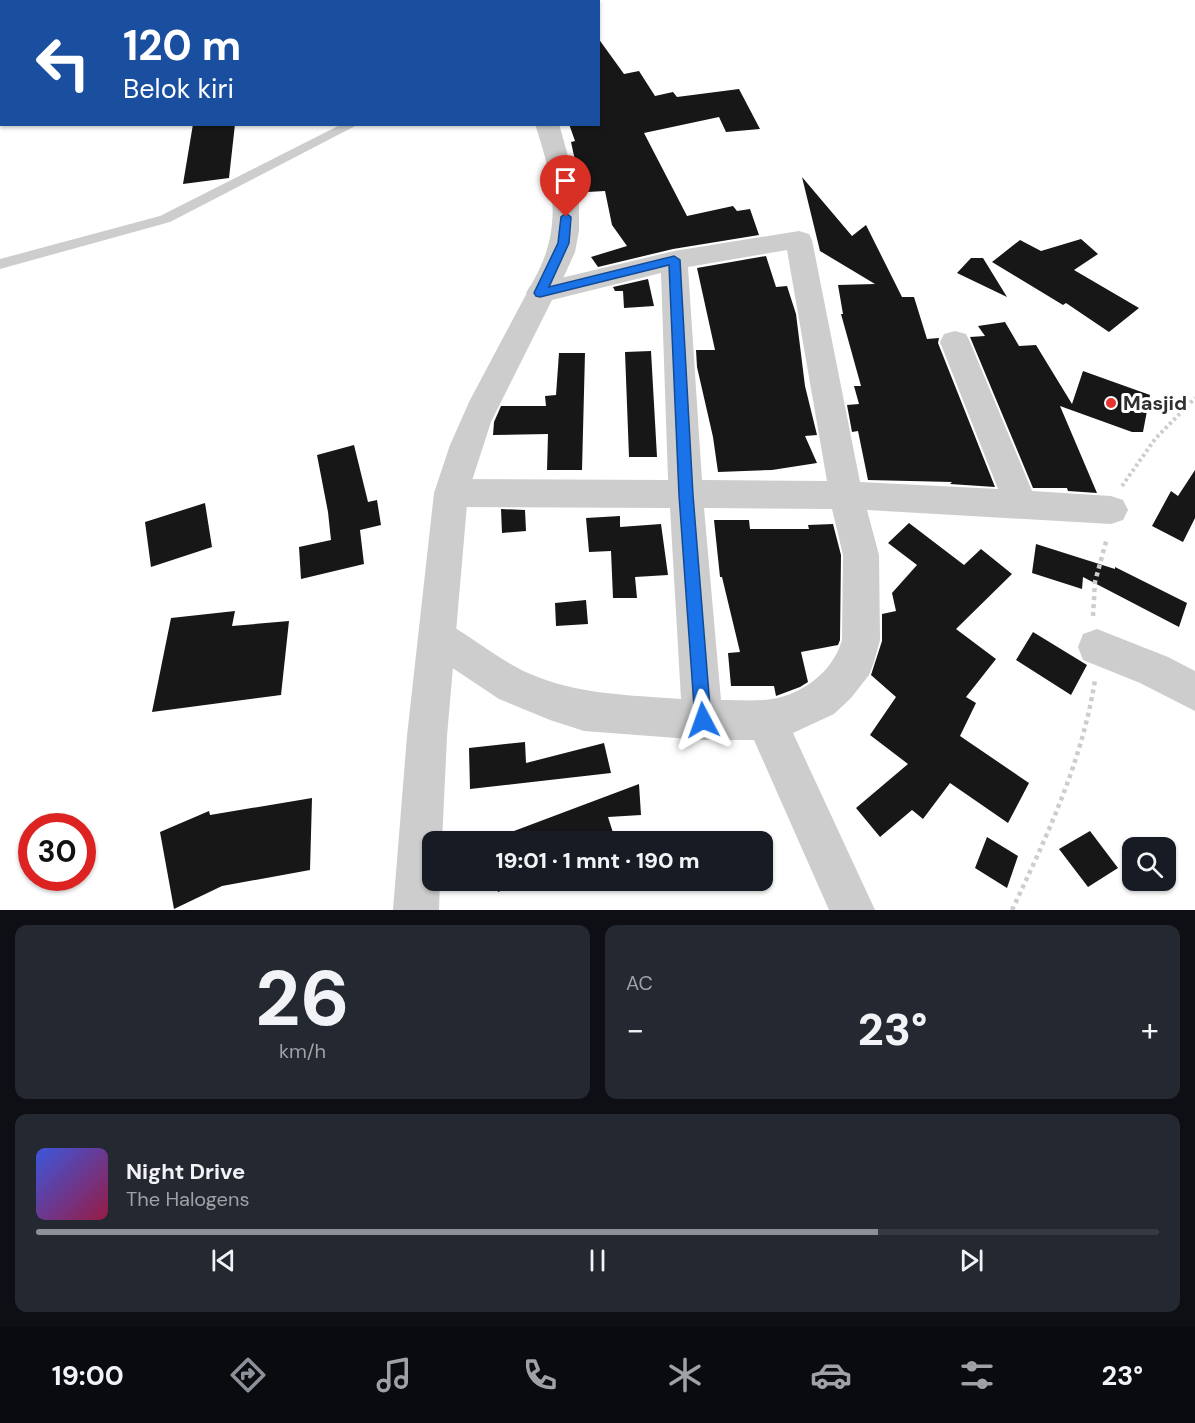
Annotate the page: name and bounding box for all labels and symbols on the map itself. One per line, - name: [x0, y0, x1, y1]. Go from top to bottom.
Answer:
- pin: [540, 155, 591, 217]
- place label: Masjid: [1123, 390, 1187, 416]
- marker: Masjid: [1104, 396, 1118, 410]
- position arrow: [671, 688, 735, 752]
- speed limit sign: 30: [18, 813, 96, 891]

